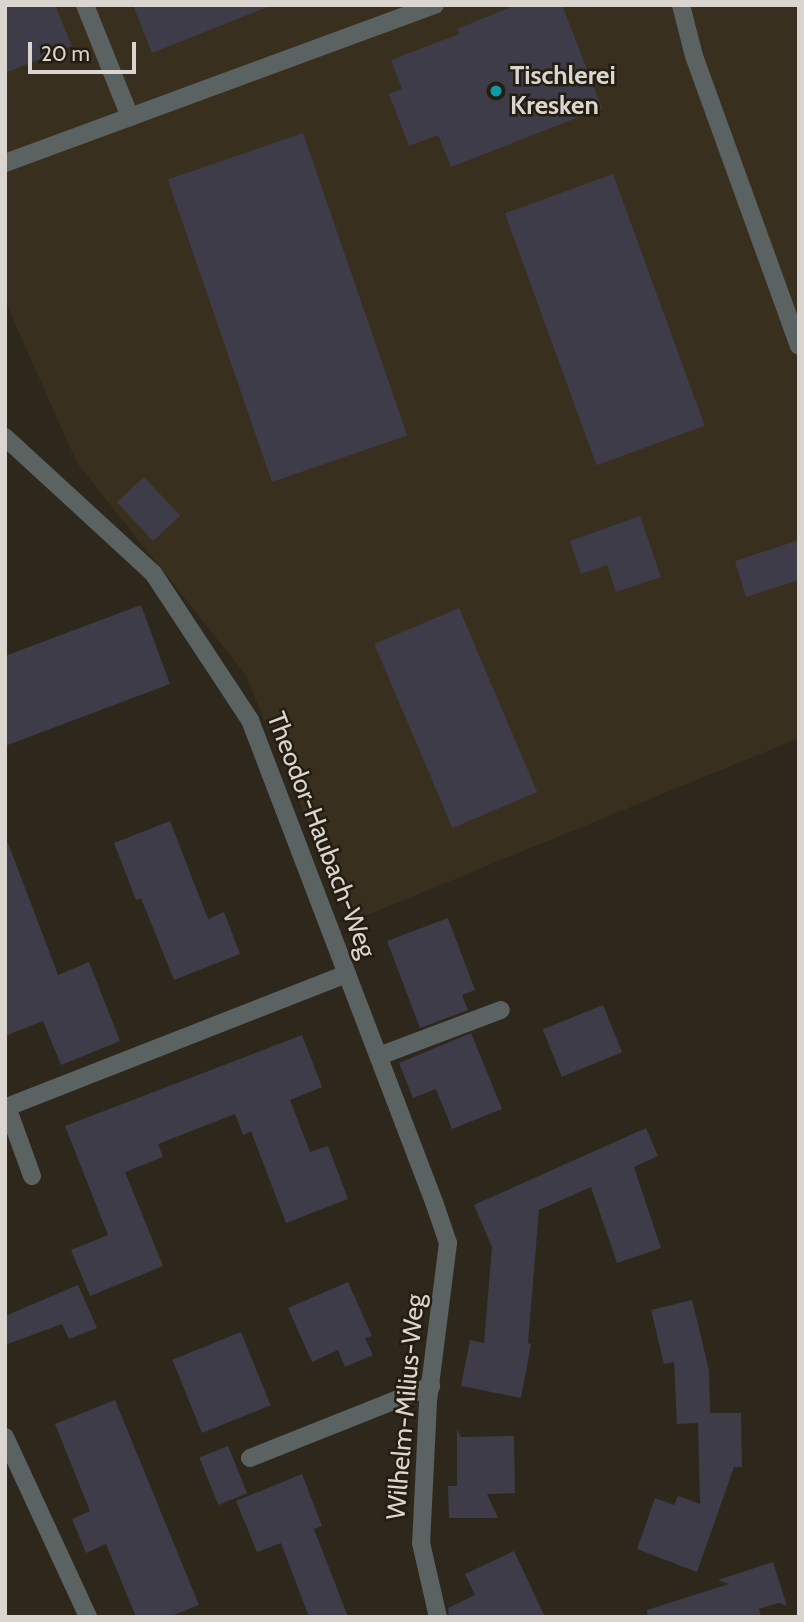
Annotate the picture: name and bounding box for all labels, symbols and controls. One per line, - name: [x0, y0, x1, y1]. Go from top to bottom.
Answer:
- scale bar: [32, 28, 140, 72]
- text: 20 m: [41, 41, 90, 66]
- place label: Tischlerei Kresken: [510, 60, 616, 122]
- marker: Tischlerei Kresken: [488, 83, 504, 99]
- street label: Theodor-Haubach-Weg: [260, 708, 382, 962]
- street label: Wilhelm-Milius-Weg: [381, 1293, 431, 1521]

